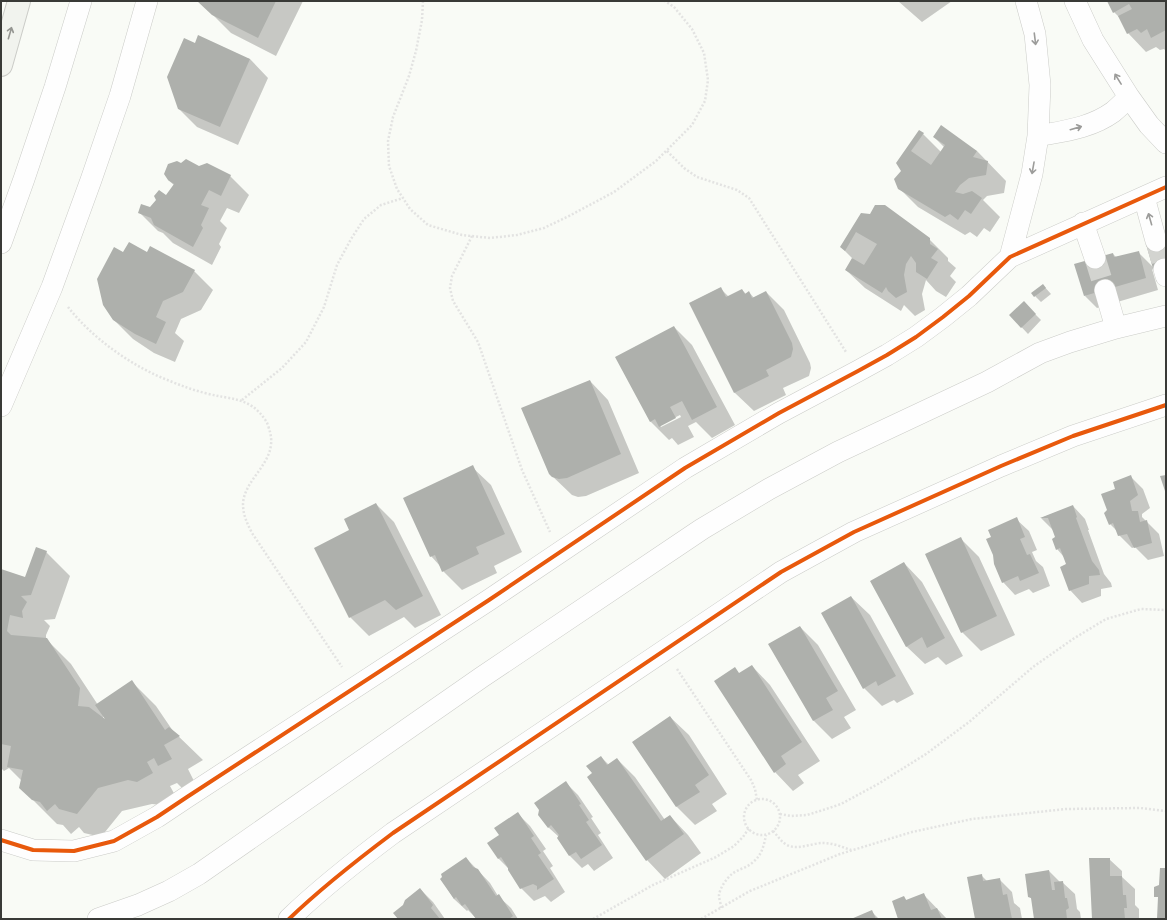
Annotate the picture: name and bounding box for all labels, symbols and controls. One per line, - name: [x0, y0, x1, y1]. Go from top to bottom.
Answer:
- one-way arrow: [7, 27, 14, 40]
- one-way arrow: [1031, 32, 1039, 45]
- one-way arrow: [1113, 73, 1121, 85]
- one-way arrow: [1070, 124, 1083, 131]
- one-way arrow: [1029, 161, 1037, 174]
- one-way arrow: [1146, 212, 1153, 225]

